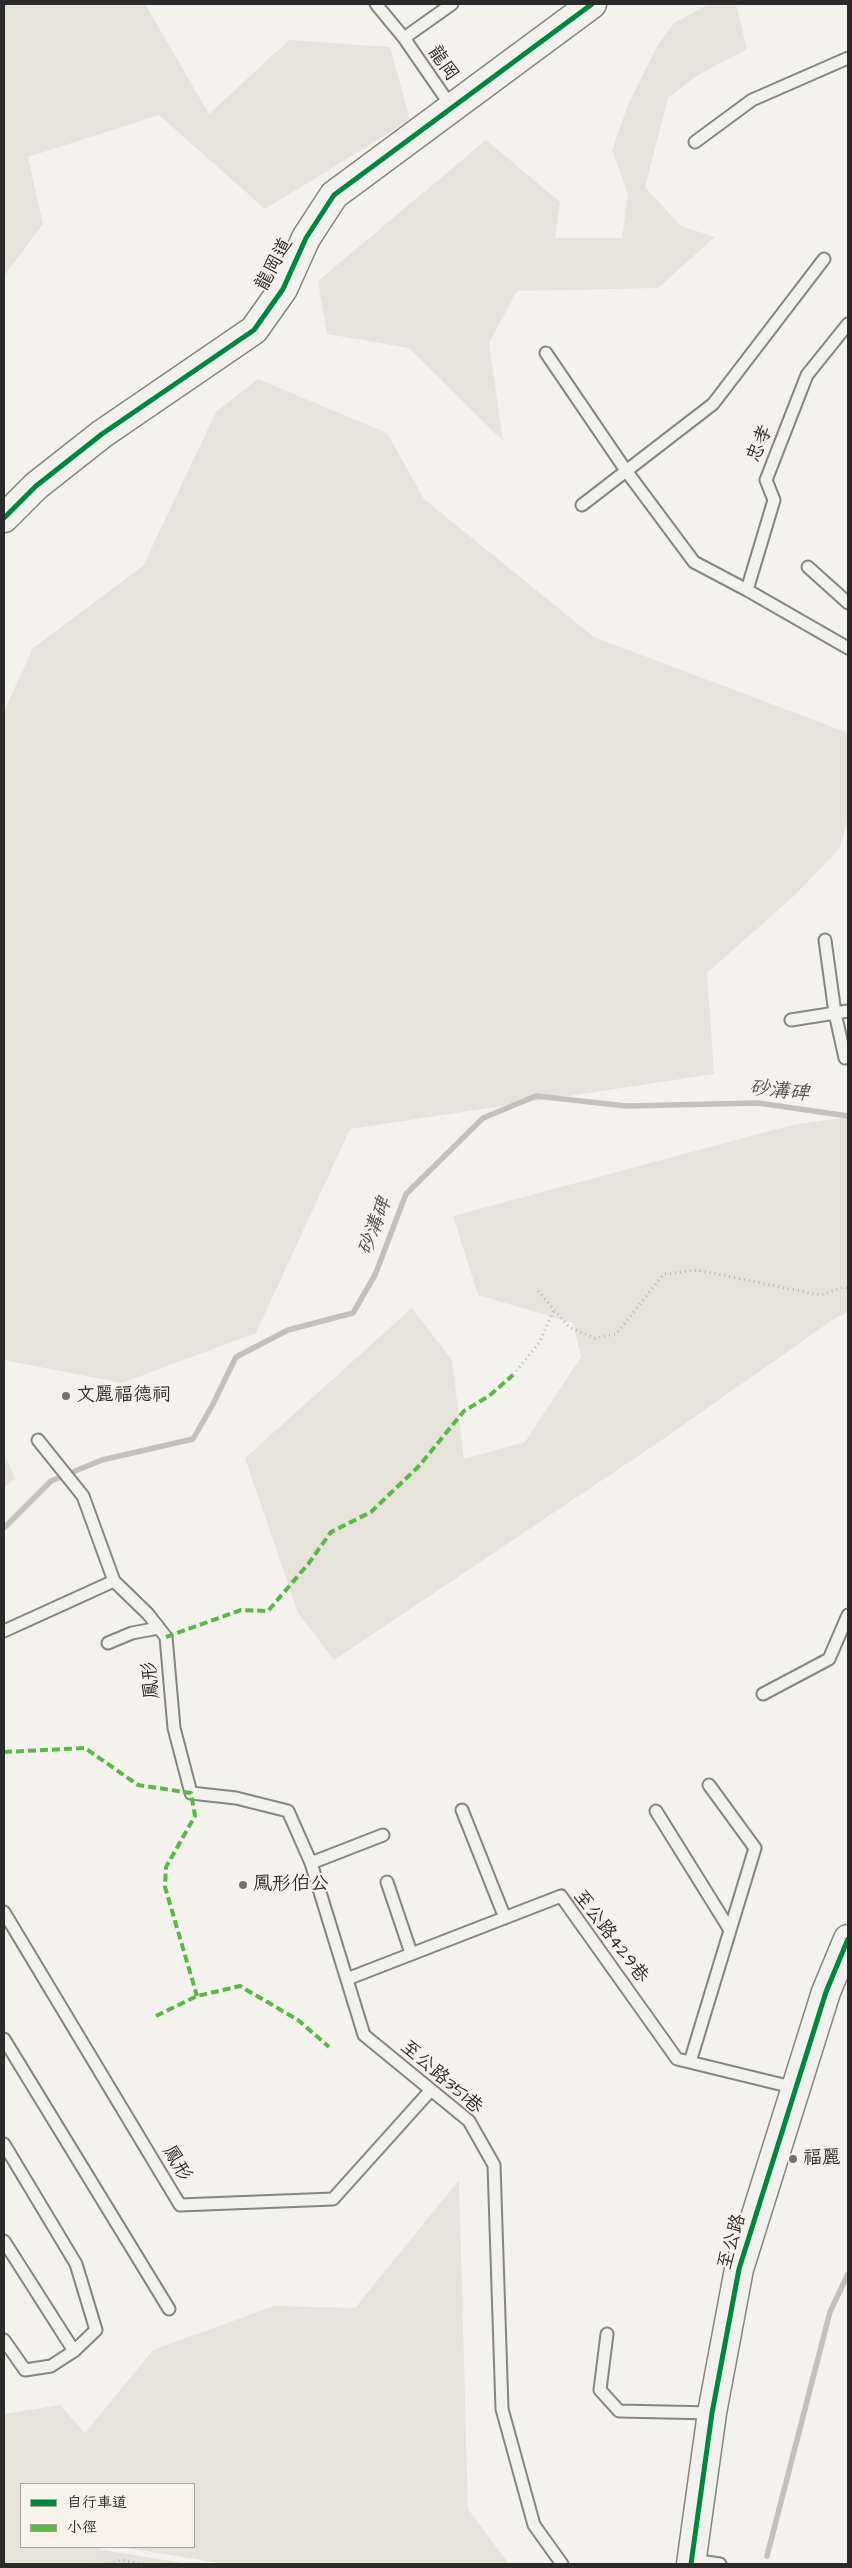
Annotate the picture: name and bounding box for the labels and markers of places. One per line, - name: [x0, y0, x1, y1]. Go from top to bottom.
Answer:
- place label: 文麗福德祠: [76, 1385, 171, 1407]
- marker: 文麗福德祠: [60, 1390, 72, 1402]
- place label: 鳳形伯公: [253, 1874, 329, 1896]
- marker: 鳳形伯公: [237, 1879, 249, 1891]
- place label: 福麗: [803, 2148, 841, 2170]
- marker: 福麗: [787, 2153, 799, 2165]

